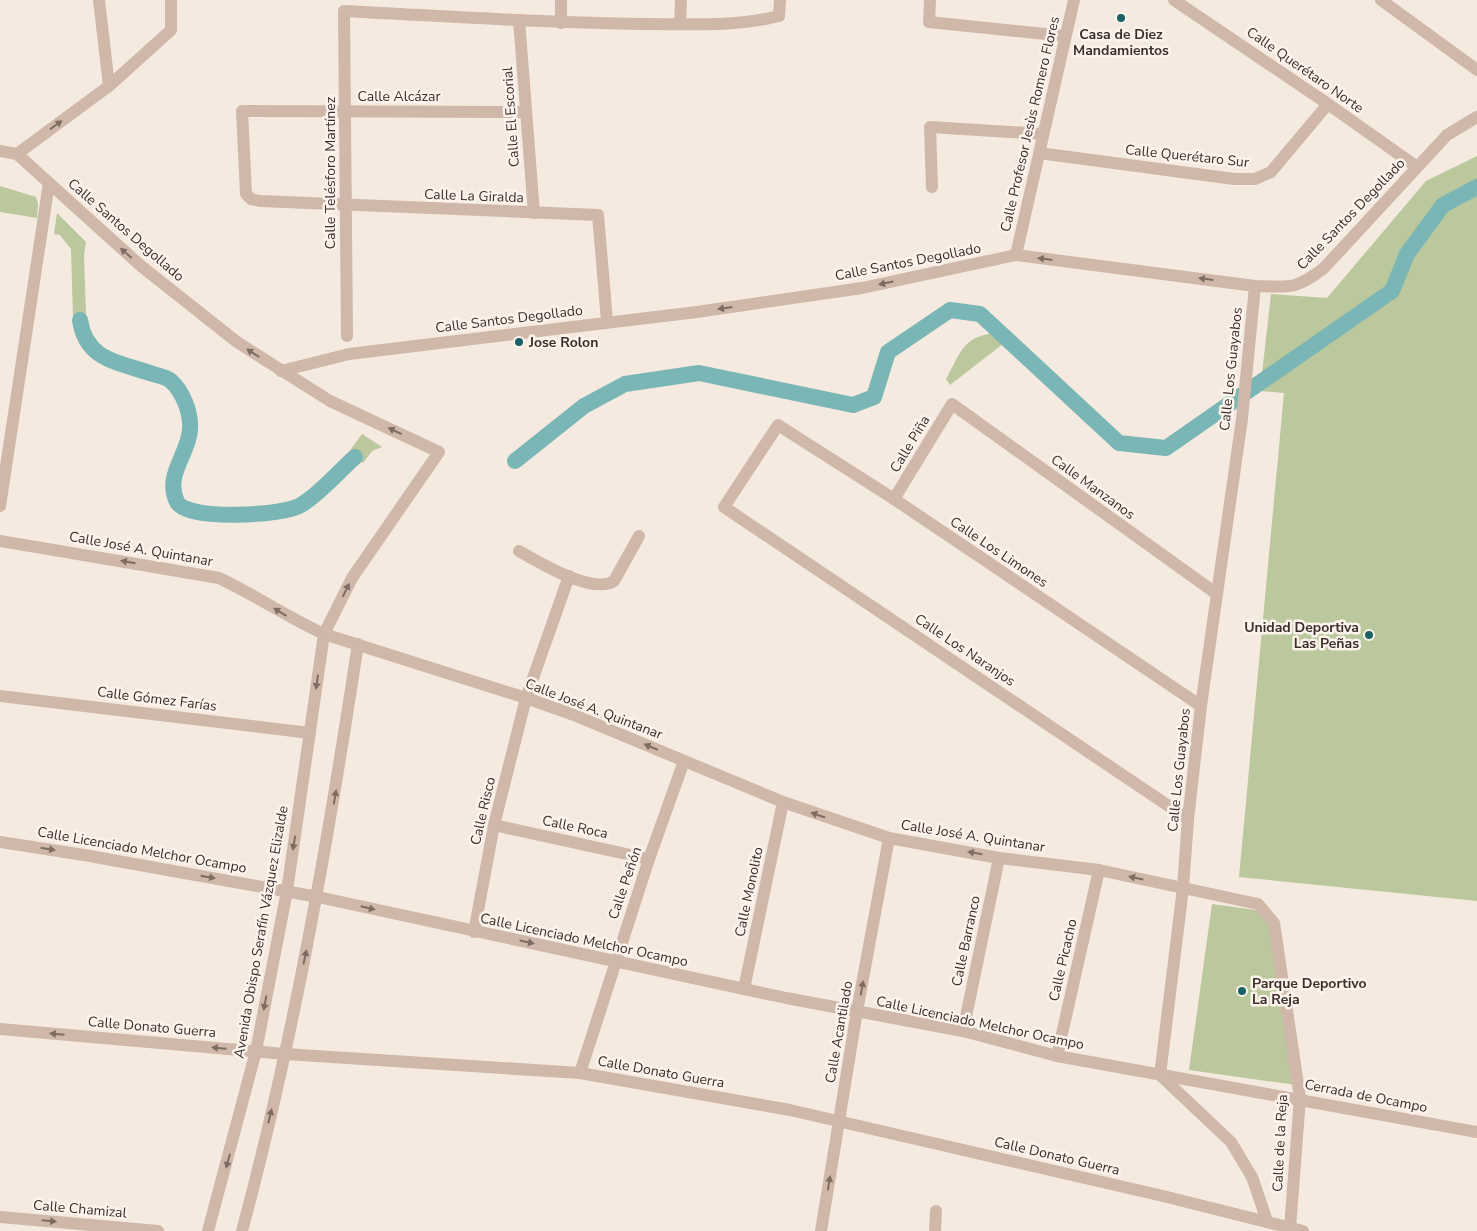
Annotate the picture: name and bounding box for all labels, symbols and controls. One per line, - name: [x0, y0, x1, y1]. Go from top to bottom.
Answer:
- marker: Casa de Diez Mandamientos: [1115, 12, 1127, 24]
- street label: Calle Profesor Jesùs Romero Flores: [996, 14, 1064, 234]
- street label: Calle Querétaro Norte: [1243, 22, 1367, 118]
- place label: Casa de Diez Mandamientos: [1073, 25, 1169, 60]
- street label: Calle El Escorial: [498, 65, 524, 168]
- street label: Calle Alcázar: [358, 87, 440, 106]
- street label: Calle Telésforo Martínez: [321, 96, 340, 249]
- one-way arrow: [49, 119, 62, 130]
- street label: Calle Querétaro Sur: [1124, 140, 1250, 172]
- street label: Calle Santos Degollado: [1293, 154, 1409, 274]
- street label: Calle Santos Degollado: [64, 174, 188, 286]
- street label: Calle La Giralda: [424, 185, 524, 207]
- street label: Calle Santos Degollado: [833, 238, 983, 285]
- one-way arrow: [119, 247, 132, 258]
- one-way arrow: [1037, 255, 1053, 263]
- one-way arrow: [1198, 275, 1214, 283]
- one-way arrow: [878, 279, 893, 287]
- street label: Calle Santos Degollado: [434, 301, 584, 337]
- one-way arrow: [717, 304, 733, 312]
- street label: Calle Los Guayabos: [1215, 306, 1247, 432]
- place label: Jose Rolon: [528, 333, 598, 352]
- marker: Jose Rolon: [513, 336, 525, 348]
- one-way arrow: [247, 348, 260, 358]
- street label: Calle Piña: [886, 412, 934, 476]
- one-way arrow: [388, 427, 402, 435]
- street label: Calle Manzanos: [1047, 450, 1139, 524]
- street label: Calle Los Limones: [946, 512, 1052, 592]
- street label: Calle José A. Quintanar: [68, 527, 214, 571]
- one-way arrow: [120, 558, 136, 566]
- one-way arrow: [342, 583, 350, 597]
- one-way arrow: [274, 608, 287, 617]
- street label: Calle Los Naranjos: [911, 609, 1019, 691]
- place label: Unidad Deportiva Las Peñas: [1244, 618, 1359, 653]
- marker: Unidad Deportiva Las Peñas: [1363, 629, 1375, 641]
- one-way arrow: [313, 674, 321, 690]
- street label: Calle José A. Quintanar: [523, 674, 665, 744]
- street label: Calle Gómez Farías: [96, 682, 218, 716]
- street label: Calle Los Guayabos: [1163, 707, 1195, 833]
- one-way arrow: [644, 742, 658, 750]
- street label: Calle Risco: [466, 775, 500, 847]
- one-way arrow: [331, 789, 339, 805]
- street label: Avenida Obispo Serafín Vázquez Elizalde: [229, 804, 293, 1060]
- street label: Calle Roca: [540, 811, 610, 843]
- one-way arrow: [810, 811, 825, 818]
- street label: Calle José A. Quintanar: [900, 815, 1046, 857]
- street label: Calle Licenciado Melchor Ocampo: [36, 822, 248, 878]
- one-way arrow: [290, 835, 298, 851]
- street label: Calle Peñón: [604, 844, 646, 922]
- street label: Calle Monolito: [730, 845, 768, 939]
- one-way arrow: [41, 846, 57, 854]
- one-way arrow: [967, 849, 983, 857]
- one-way arrow: [201, 873, 217, 881]
- one-way arrow: [1128, 874, 1143, 882]
- street label: Calle Barranco: [947, 894, 985, 988]
- one-way arrow: [360, 904, 375, 912]
- street label: Calle Licenciado Melchor Ocampo: [478, 909, 690, 971]
- street label: Calle Picacho: [1044, 917, 1082, 1003]
- one-way arrow: [519, 938, 534, 946]
- one-way arrow: [301, 949, 309, 965]
- place label: Parque Deportivo La Reja: [1252, 974, 1367, 1009]
- street label: Calle Acantilado: [821, 979, 857, 1085]
- one-way arrow: [858, 980, 866, 996]
- marker: Parque Deportivo La Reja: [1236, 985, 1248, 997]
- street label: Calle Licenciado Melchor Ocampo: [874, 992, 1086, 1054]
- one-way arrow: [261, 995, 269, 1010]
- street label: Calle Donato Guerra: [87, 1012, 217, 1042]
- one-way arrow: [49, 1030, 65, 1038]
- one-way arrow: [210, 1044, 226, 1052]
- street label: Calle Donato Guerra: [596, 1051, 726, 1093]
- street label: Cerrada de Ocampo: [1303, 1075, 1429, 1117]
- street label: Calle de la Reja: [1268, 1094, 1292, 1192]
- one-way arrow: [266, 1108, 274, 1123]
- street label: Calle Donato Guerra: [992, 1132, 1122, 1180]
- one-way arrow: [224, 1153, 232, 1168]
- one-way arrow: [825, 1174, 833, 1190]
- street label: Calle Chamizal: [32, 1195, 128, 1223]
- one-way arrow: [41, 1217, 57, 1225]

